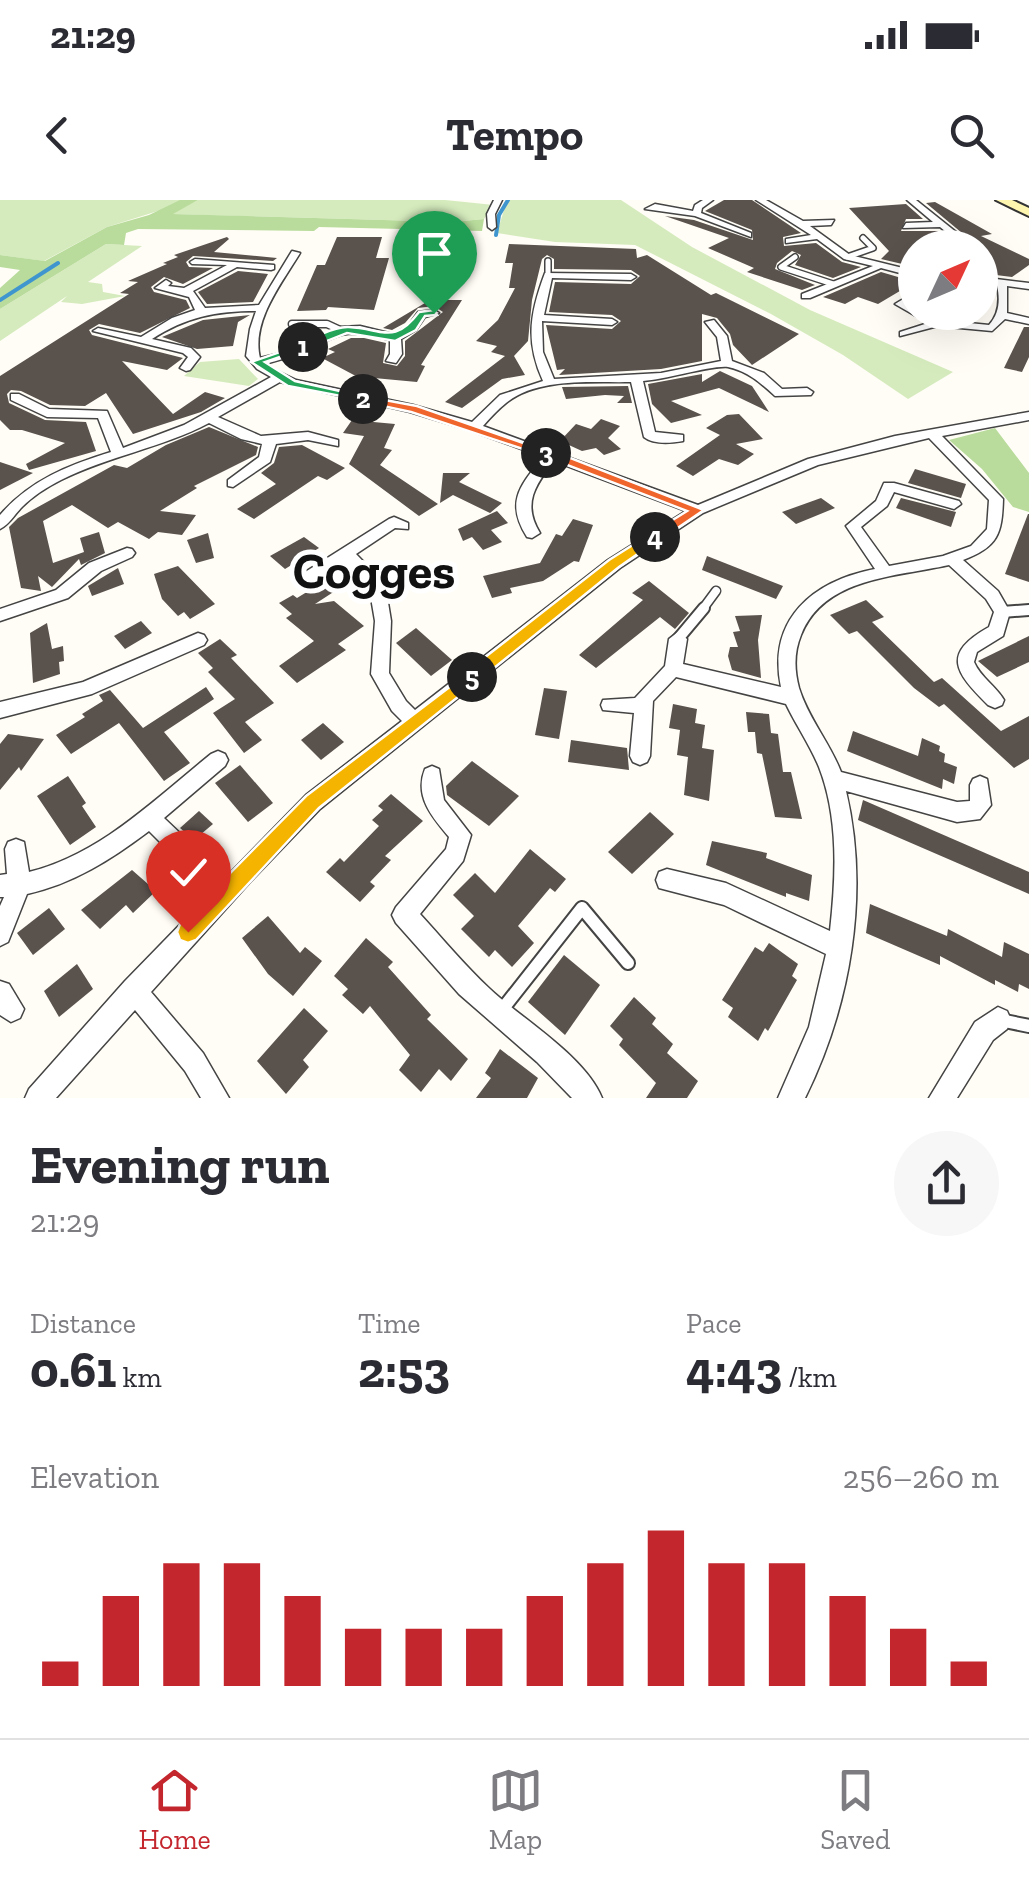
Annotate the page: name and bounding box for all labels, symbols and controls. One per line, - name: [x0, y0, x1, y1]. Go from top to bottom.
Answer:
- text: 21:29: [50, 12, 136, 58]
- icon: back: [30, 108, 85, 163]
- text: Tempo: [446, 108, 583, 162]
- icon: search: [944, 108, 999, 163]
- pin: [392, 211, 477, 314]
- icon: arrive: [407, 226, 462, 281]
- north arrow: [898, 230, 998, 330]
- map controls: [898, 230, 998, 330]
- pin: 1: [278, 322, 328, 372]
- text: 1: [297, 330, 309, 363]
- pin: 2: [338, 374, 388, 424]
- text: 2: [355, 382, 371, 415]
- pin: 3: [521, 428, 571, 478]
- text: 3: [539, 436, 553, 469]
- pin: 4: [630, 512, 680, 562]
- text: 4: [647, 520, 663, 553]
- district label: Cogges: [293, 541, 455, 601]
- pin: 5: [447, 652, 497, 702]
- text: 5: [465, 660, 479, 693]
- pin: [146, 830, 231, 933]
- icon: check: [161, 845, 216, 900]
- text: Evening run: [30, 1131, 330, 1197]
- button: share: [894, 1131, 999, 1236]
- text: 21:29: [30, 1202, 99, 1240]
- text: Distance: [30, 1307, 136, 1340]
- text: Time: [358, 1307, 421, 1340]
- text: Pace: [686, 1307, 742, 1340]
- text: 0.61: [30, 1340, 117, 1400]
- text: 2:53: [358, 1340, 450, 1400]
- text: 4:43: [686, 1340, 782, 1400]
- text: km: [117, 1361, 162, 1394]
- text: /km: [782, 1361, 837, 1394]
- text: Elevation: [30, 1458, 159, 1496]
- text: 256–260 m: [843, 1458, 999, 1496]
- tab: Home: [139, 1763, 211, 1856]
- tab: Map: [488, 1763, 543, 1856]
- tab: Saved: [820, 1763, 890, 1856]

